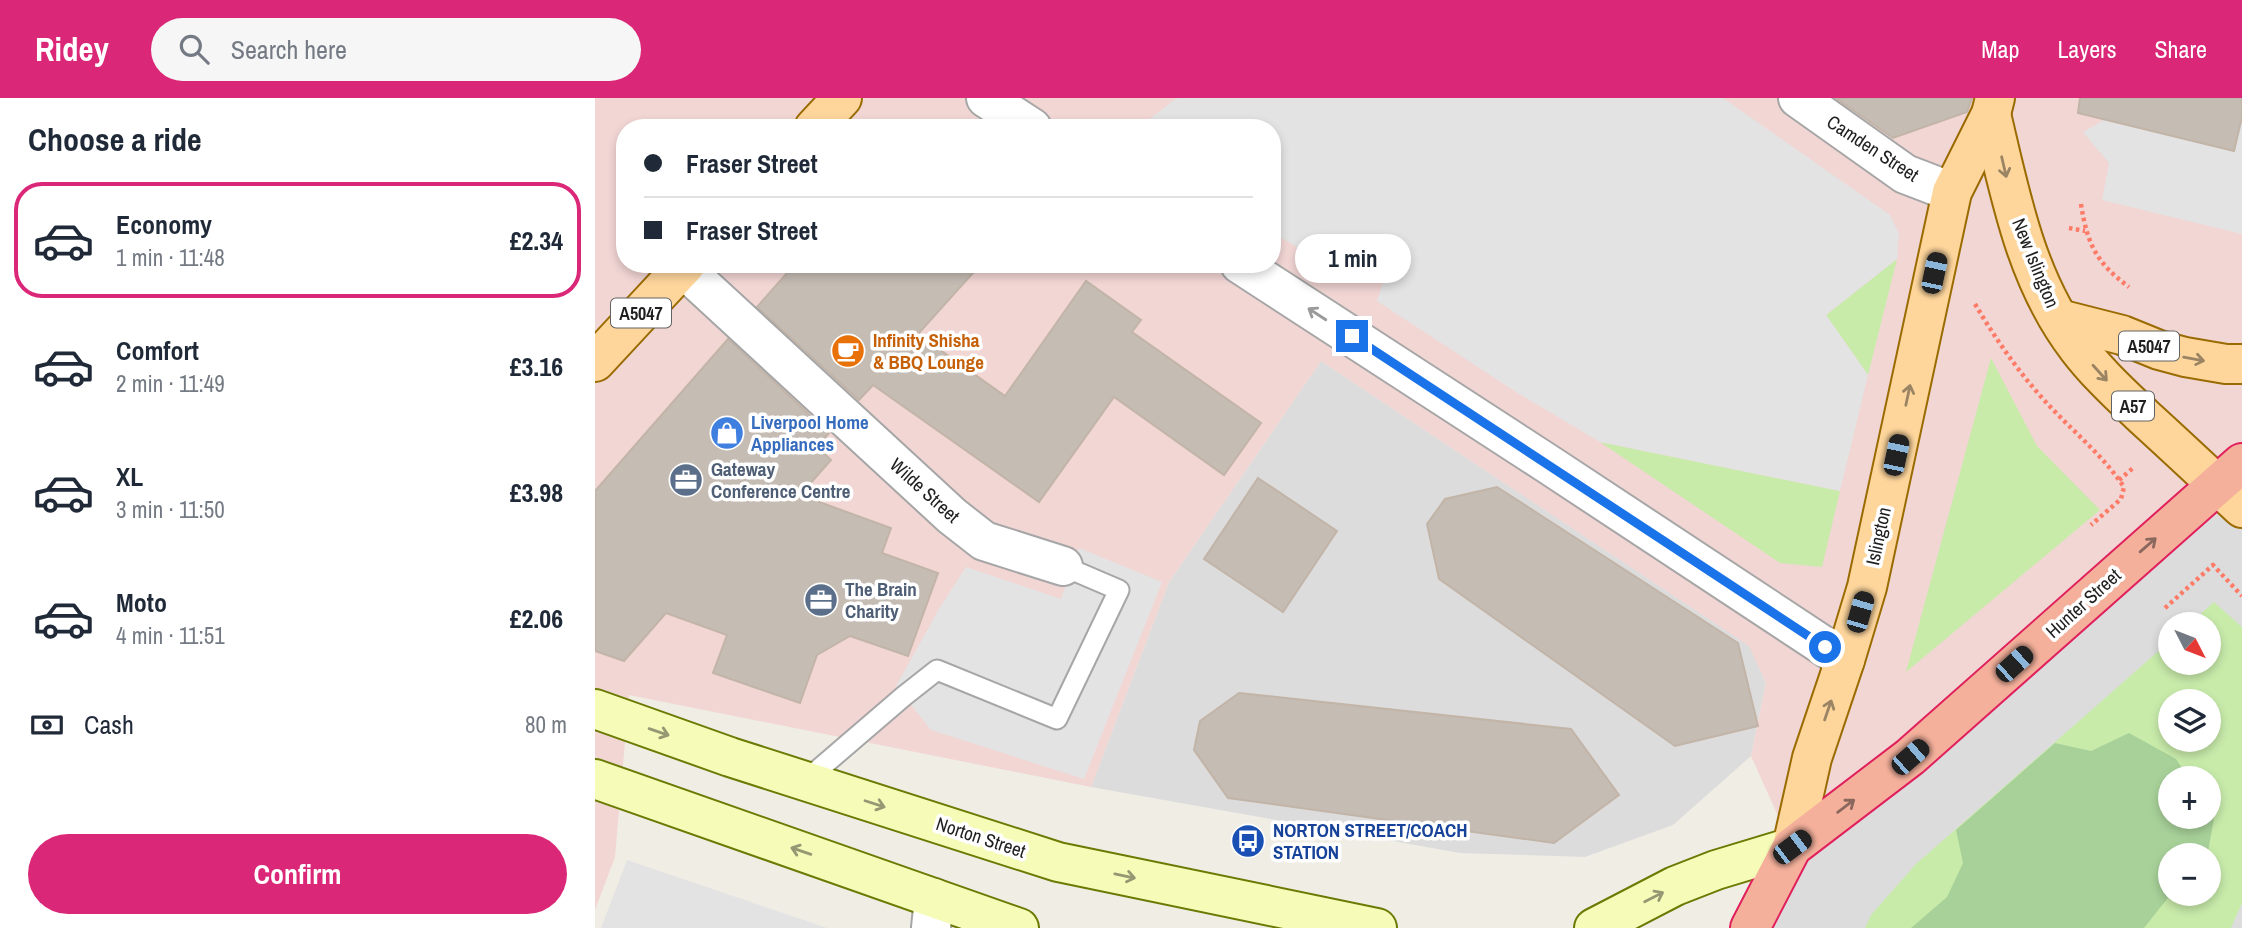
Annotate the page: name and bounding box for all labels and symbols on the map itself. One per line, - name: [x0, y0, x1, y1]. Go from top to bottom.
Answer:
- street label: Camden Street: [1822, 109, 1925, 188]
- one-way arrow: [1997, 155, 2011, 178]
- street label: New Islington: [2006, 214, 2066, 312]
- callout: 1 min: [1294, 234, 1410, 284]
- car: [1920, 250, 1949, 296]
- road number: A5047: [611, 298, 671, 328]
- one-way arrow: [1308, 306, 1327, 321]
- route end: [1336, 320, 1368, 352]
- place label: Infinity Shisha & BBQ Lounge: [873, 327, 984, 375]
- cafe icon: Infinity Shisha & BBQ Lounge: [829, 332, 867, 370]
- road number: A5047: [2119, 332, 2179, 360]
- one-way arrow: [2182, 352, 2205, 366]
- one-way arrow: [2092, 364, 2108, 382]
- one-way arrow: [1902, 384, 1916, 407]
- road number: A57: [2112, 392, 2154, 420]
- place label: Liverpool Home Appliances: [751, 409, 869, 457]
- shop icon: Liverpool Home Appliances: [708, 414, 746, 452]
- car: [1882, 432, 1911, 478]
- street label: Wilde Street: [884, 452, 966, 529]
- place label: Gateway Conference Centre: [711, 456, 851, 504]
- office icon: Gateway Conference Centre: [667, 461, 705, 499]
- street label: Islington: [1859, 504, 1897, 568]
- one-way arrow: [2139, 538, 2157, 554]
- street label: Hunter Street: [2040, 562, 2127, 644]
- place label: The Brain Charity: [845, 576, 917, 624]
- office icon: The Brain Charity: [802, 581, 840, 619]
- car: [1845, 589, 1876, 635]
- north arrow: [2158, 612, 2221, 676]
- route start: [1809, 631, 1841, 663]
- car: [1992, 642, 2037, 686]
- one-way arrow: [1823, 700, 1835, 722]
- one-way arrow: [648, 727, 670, 739]
- car: [1888, 735, 1933, 779]
- one-way arrow: [864, 798, 886, 811]
- one-way arrow: [1836, 798, 1855, 813]
- street label: Norton Street: [933, 810, 1030, 864]
- place label: NORTON STREET/COACH STATION: [1273, 817, 1468, 865]
- bus stop icon: NORTON STREET/COACH STATION: [1229, 822, 1267, 860]
- car: [1769, 826, 1816, 868]
- one-way arrow: [790, 844, 812, 856]
- one-way arrow: [1113, 869, 1136, 883]
- one-way arrow: [1643, 890, 1664, 903]

